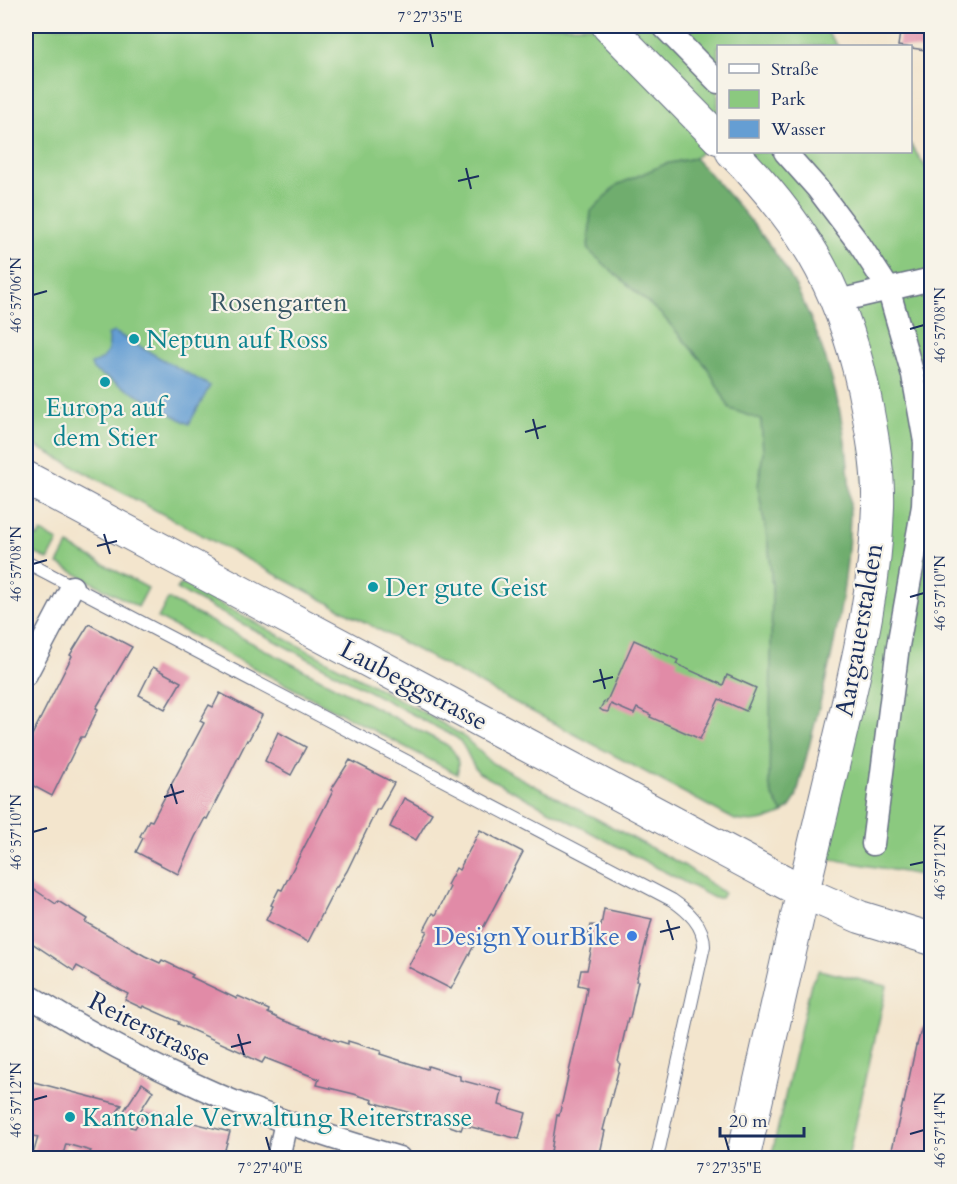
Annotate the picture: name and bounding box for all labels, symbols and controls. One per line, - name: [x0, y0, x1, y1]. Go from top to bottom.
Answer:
- text: 7°27'35"E: [398, 7, 462, 27]
- legend: [717, 45, 912, 153]
- text: Straße: [771, 57, 819, 82]
- text: Park: [771, 87, 806, 112]
- text: Wasser: [770, 117, 826, 142]
- text: 46°57'06"N: [6, 257, 26, 333]
- park label: Rosengarten: [210, 285, 348, 320]
- text: 46°57'08"N: [930, 287, 950, 363]
- place label: Neptun auf Ross: [146, 322, 328, 357]
- marker: Neptun auf Ross: [127, 332, 141, 346]
- marker: Europa auf dem Stier: [98, 375, 112, 389]
- place label: Europa auf dem Stier: [45, 390, 169, 455]
- text: 46°57'08"N: [6, 526, 26, 602]
- street label: Aargauerstalden: [827, 540, 892, 720]
- text: 46°57'10"N: [930, 555, 950, 631]
- place label: Der gute Geist: [385, 570, 547, 605]
- marker: Der gute Geist: [366, 580, 380, 594]
- street label: Laubeggstrasse: [334, 631, 494, 739]
- text: 46°57'10"N: [6, 794, 26, 870]
- text: 46°57'12"N: [930, 824, 950, 900]
- place label: DesignYourBike: [434, 919, 620, 954]
- marker: DesignYourBike: [625, 929, 639, 943]
- street label: Reiterstrasse: [83, 983, 217, 1075]
- text: 46°57'12"N: [6, 1062, 26, 1138]
- text: 46°57'14"N: [930, 1092, 950, 1168]
- place label: Kantonale Verwaltung Reiterstrasse: [82, 1100, 472, 1135]
- scale bar: [720, 1100, 804, 1138]
- text: 20 m: [729, 1109, 768, 1134]
- marker: Kantonale Verwaltung Reiterstrasse: [63, 1110, 77, 1124]
- text: 7°27'40"E: [238, 1158, 302, 1178]
- text: 7°27'35"E: [697, 1158, 761, 1178]

